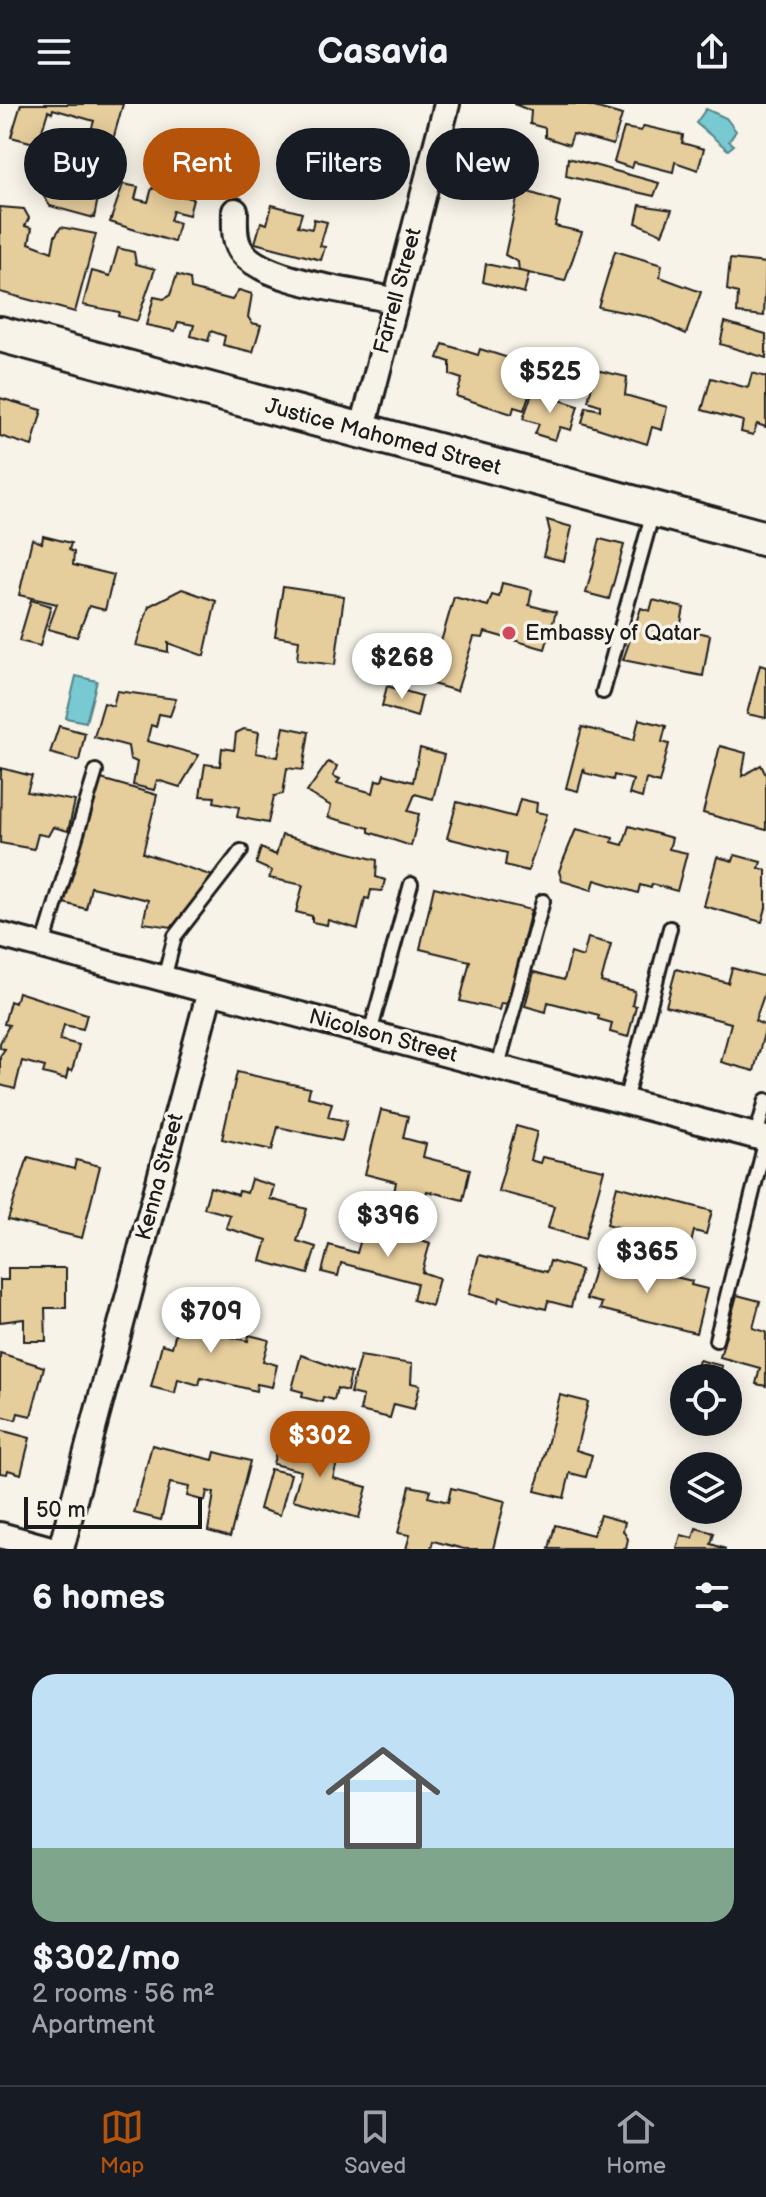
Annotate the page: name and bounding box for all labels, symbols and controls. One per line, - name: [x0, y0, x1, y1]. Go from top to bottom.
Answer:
- icon: menu: [32, 30, 76, 74]
- icon: share: [690, 30, 734, 74]
- text: Casavia: [317, 31, 449, 74]
- chip: Buy: [24, 128, 127, 200]
- chip: Rent: [143, 128, 260, 200]
- chip: Filters: [276, 128, 410, 200]
- chip: New: [426, 128, 539, 200]
- street label: Farrell Street: [368, 225, 428, 357]
- pin: $525: [503, 347, 597, 415]
- text: $525: [519, 357, 581, 388]
- street label: Justice Mahomed Street: [262, 393, 504, 482]
- place label: Embassy of Qatar: [525, 620, 701, 647]
- marker: Embassy of Qatar: [500, 624, 518, 642]
- pin: $268: [355, 633, 449, 701]
- text: $268: [370, 643, 434, 674]
- street label: Nicolson Street: [306, 1003, 460, 1069]
- street label: Kenna Street: [130, 1110, 190, 1243]
- pin: $396: [341, 1191, 435, 1259]
- text: $396: [356, 1201, 420, 1232]
- pin: $365: [600, 1227, 694, 1295]
- text: $365: [615, 1237, 679, 1268]
- pin: $709: [164, 1287, 258, 1355]
- text: $709: [180, 1297, 242, 1328]
- map controls: [670, 1364, 742, 1524]
- button: locate: [670, 1364, 742, 1436]
- pin: $302: [273, 1411, 367, 1479]
- text: $302: [288, 1421, 352, 1452]
- button: layers: [670, 1452, 742, 1524]
- scale bar: [24, 1493, 202, 1529]
- text: 50 m: [36, 1497, 86, 1524]
- icon: filters: [690, 1575, 734, 1619]
- text: 6 homes: [32, 1577, 165, 1618]
- icon: home: [311, 1726, 455, 1870]
- text: $302/mo: [32, 1938, 180, 1979]
- text: 2 rooms · 56 m²: [32, 1979, 215, 2010]
- text: Apartment: [32, 2010, 155, 2041]
- tab: Map: [100, 2105, 144, 2180]
- tab: Saved: [344, 2105, 406, 2180]
- tab: Home: [606, 2105, 666, 2180]

